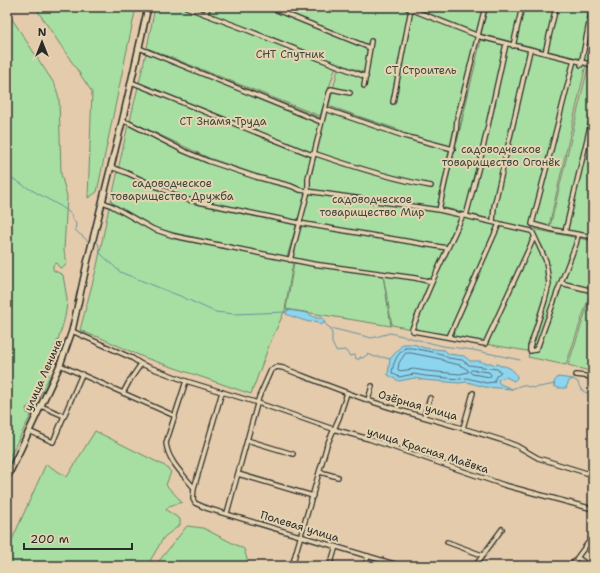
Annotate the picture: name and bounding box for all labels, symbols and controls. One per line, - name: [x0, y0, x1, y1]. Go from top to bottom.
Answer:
- north arrow: [22, 22, 62, 62]
- text: N: [38, 25, 47, 40]
- park label: СНТ Спутник: [256, 47, 324, 62]
- park label: СТ Строитель: [385, 63, 457, 78]
- park label: СТ Знамя Труда: [179, 114, 267, 129]
- park label: садоводческое товарищество Огонёк: [442, 142, 560, 170]
- park label: садоводческое товарищество Дружба: [110, 176, 234, 204]
- park label: садоводческое товарищество Мир: [320, 192, 424, 220]
- street label: улица Ленина: [21, 337, 66, 414]
- street label: Озёрная улица: [376, 387, 459, 424]
- street label: улица Красная Маёвка: [365, 424, 491, 477]
- street label: Полевая улица: [259, 507, 341, 546]
- scale bar: [24, 525, 132, 551]
- text: 200 m: [30, 531, 69, 547]

